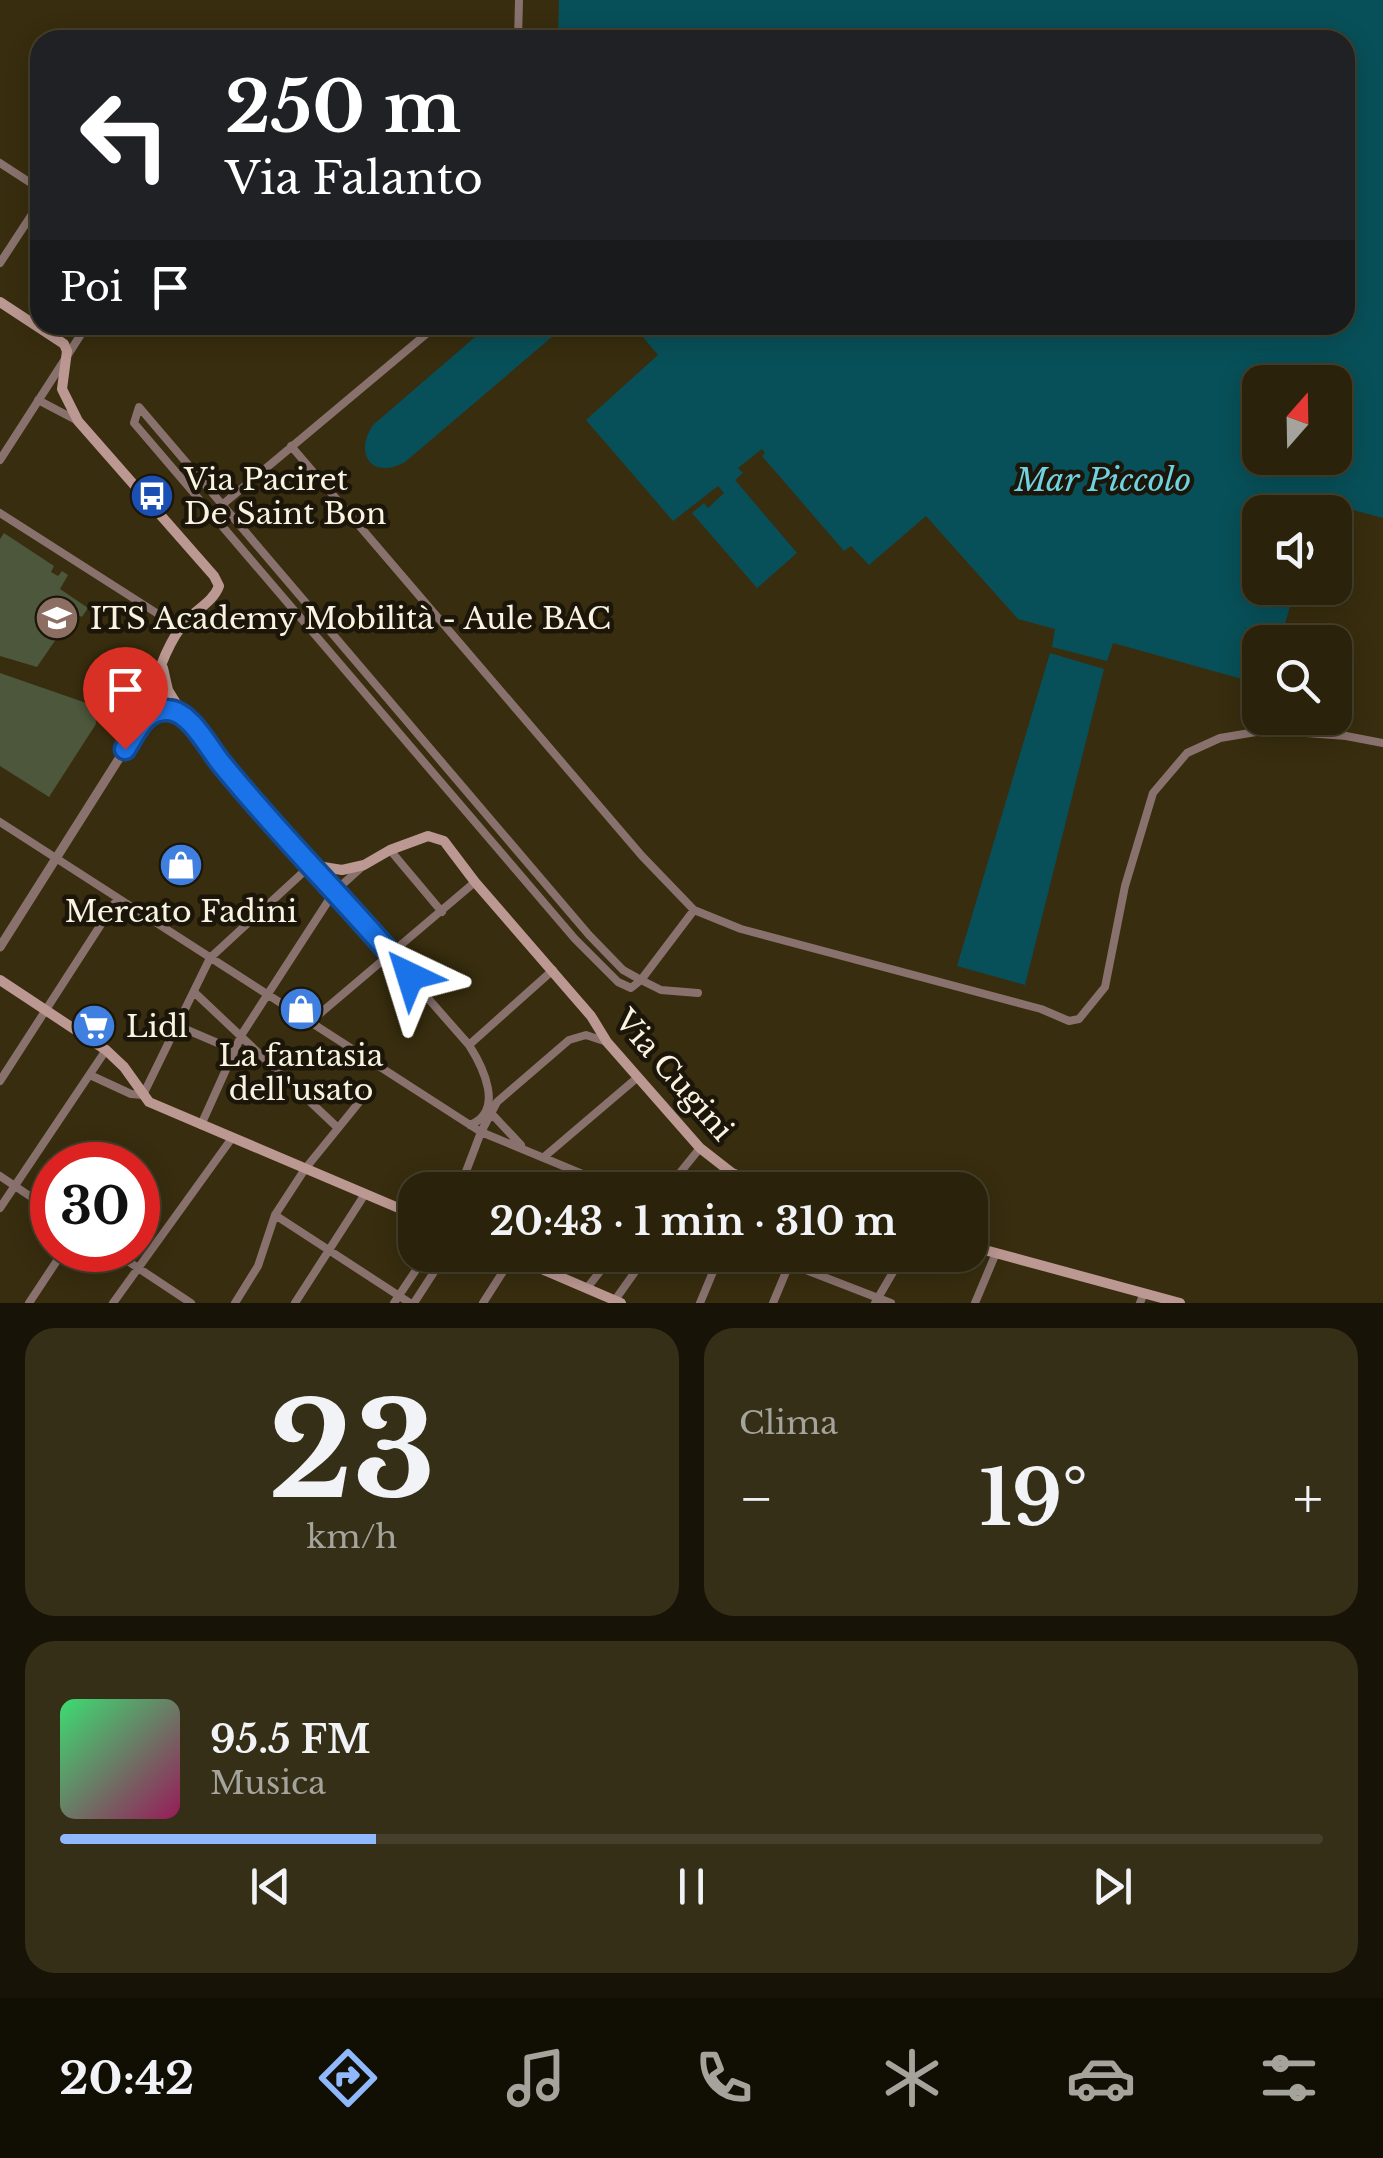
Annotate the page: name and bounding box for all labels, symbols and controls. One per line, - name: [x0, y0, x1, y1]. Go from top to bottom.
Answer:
- text: 250 m: [225, 64, 461, 151]
- icon: left: [60, 70, 190, 200]
- text: Via Falanto: [225, 150, 483, 206]
- icon: arrive: [143, 260, 198, 315]
- text: Poi: [60, 264, 123, 311]
- north arrow: [1242, 365, 1352, 475]
- map controls: [1242, 365, 1352, 735]
- water label: Mar Piccolo: [1014, 460, 1191, 500]
- place label: Via Paciret De Saint Bon: [183, 461, 386, 532]
- bus stop icon: Via Paciret De Saint Bon: [129, 473, 175, 519]
- button: sound: [1242, 495, 1352, 605]
- school or university icon: ITS Academy Mobilità - Aule BAC: [34, 595, 80, 641]
- place label: ITS Academy Mobilità - Aule BAC: [90, 600, 611, 637]
- button: search: [1242, 625, 1352, 735]
- pin: [83, 647, 168, 750]
- icon: arrive: [98, 662, 153, 717]
- shop icon: Mercato Fadini: [158, 842, 204, 888]
- place label: Mercato Fadini: [65, 893, 297, 930]
- position arrow: [358, 924, 462, 1028]
- shop icon: La fantasia dell'usato: [278, 986, 324, 1032]
- street label: Via Cugini: [606, 1001, 741, 1148]
- supermarket icon: Lidl: [71, 1003, 117, 1049]
- place label: Lidl: [126, 1008, 188, 1045]
- place label: La fantasia dell'usato: [219, 1037, 384, 1108]
- speed limit sign: 30: [30, 1142, 160, 1272]
- text: 20:43 · 1 min · 310 m: [489, 1198, 897, 1245]
- text: 23: [268, 1371, 436, 1532]
- text: Clima: [739, 1403, 838, 1443]
- text: 19°: [979, 1452, 1087, 1545]
- text: −: [739, 1465, 774, 1533]
- text: +: [1293, 1465, 1323, 1533]
- text: km/h: [307, 1517, 397, 1557]
- text: 95.5 FM: [210, 1716, 371, 1763]
- text: Musica: [210, 1763, 326, 1803]
- icon: previous: [243, 1859, 298, 1914]
- icon: pause: [664, 1859, 719, 1914]
- icon: next: [1085, 1859, 1140, 1914]
- icon: directions: [313, 2043, 383, 2113]
- icon: music: [501, 2043, 571, 2113]
- icon: phone: [689, 2043, 759, 2113]
- icon: climate: [877, 2043, 947, 2113]
- icon: car: [1066, 2043, 1136, 2113]
- icon: filters: [1254, 2043, 1324, 2113]
- text: 20:42: [59, 2050, 194, 2106]

